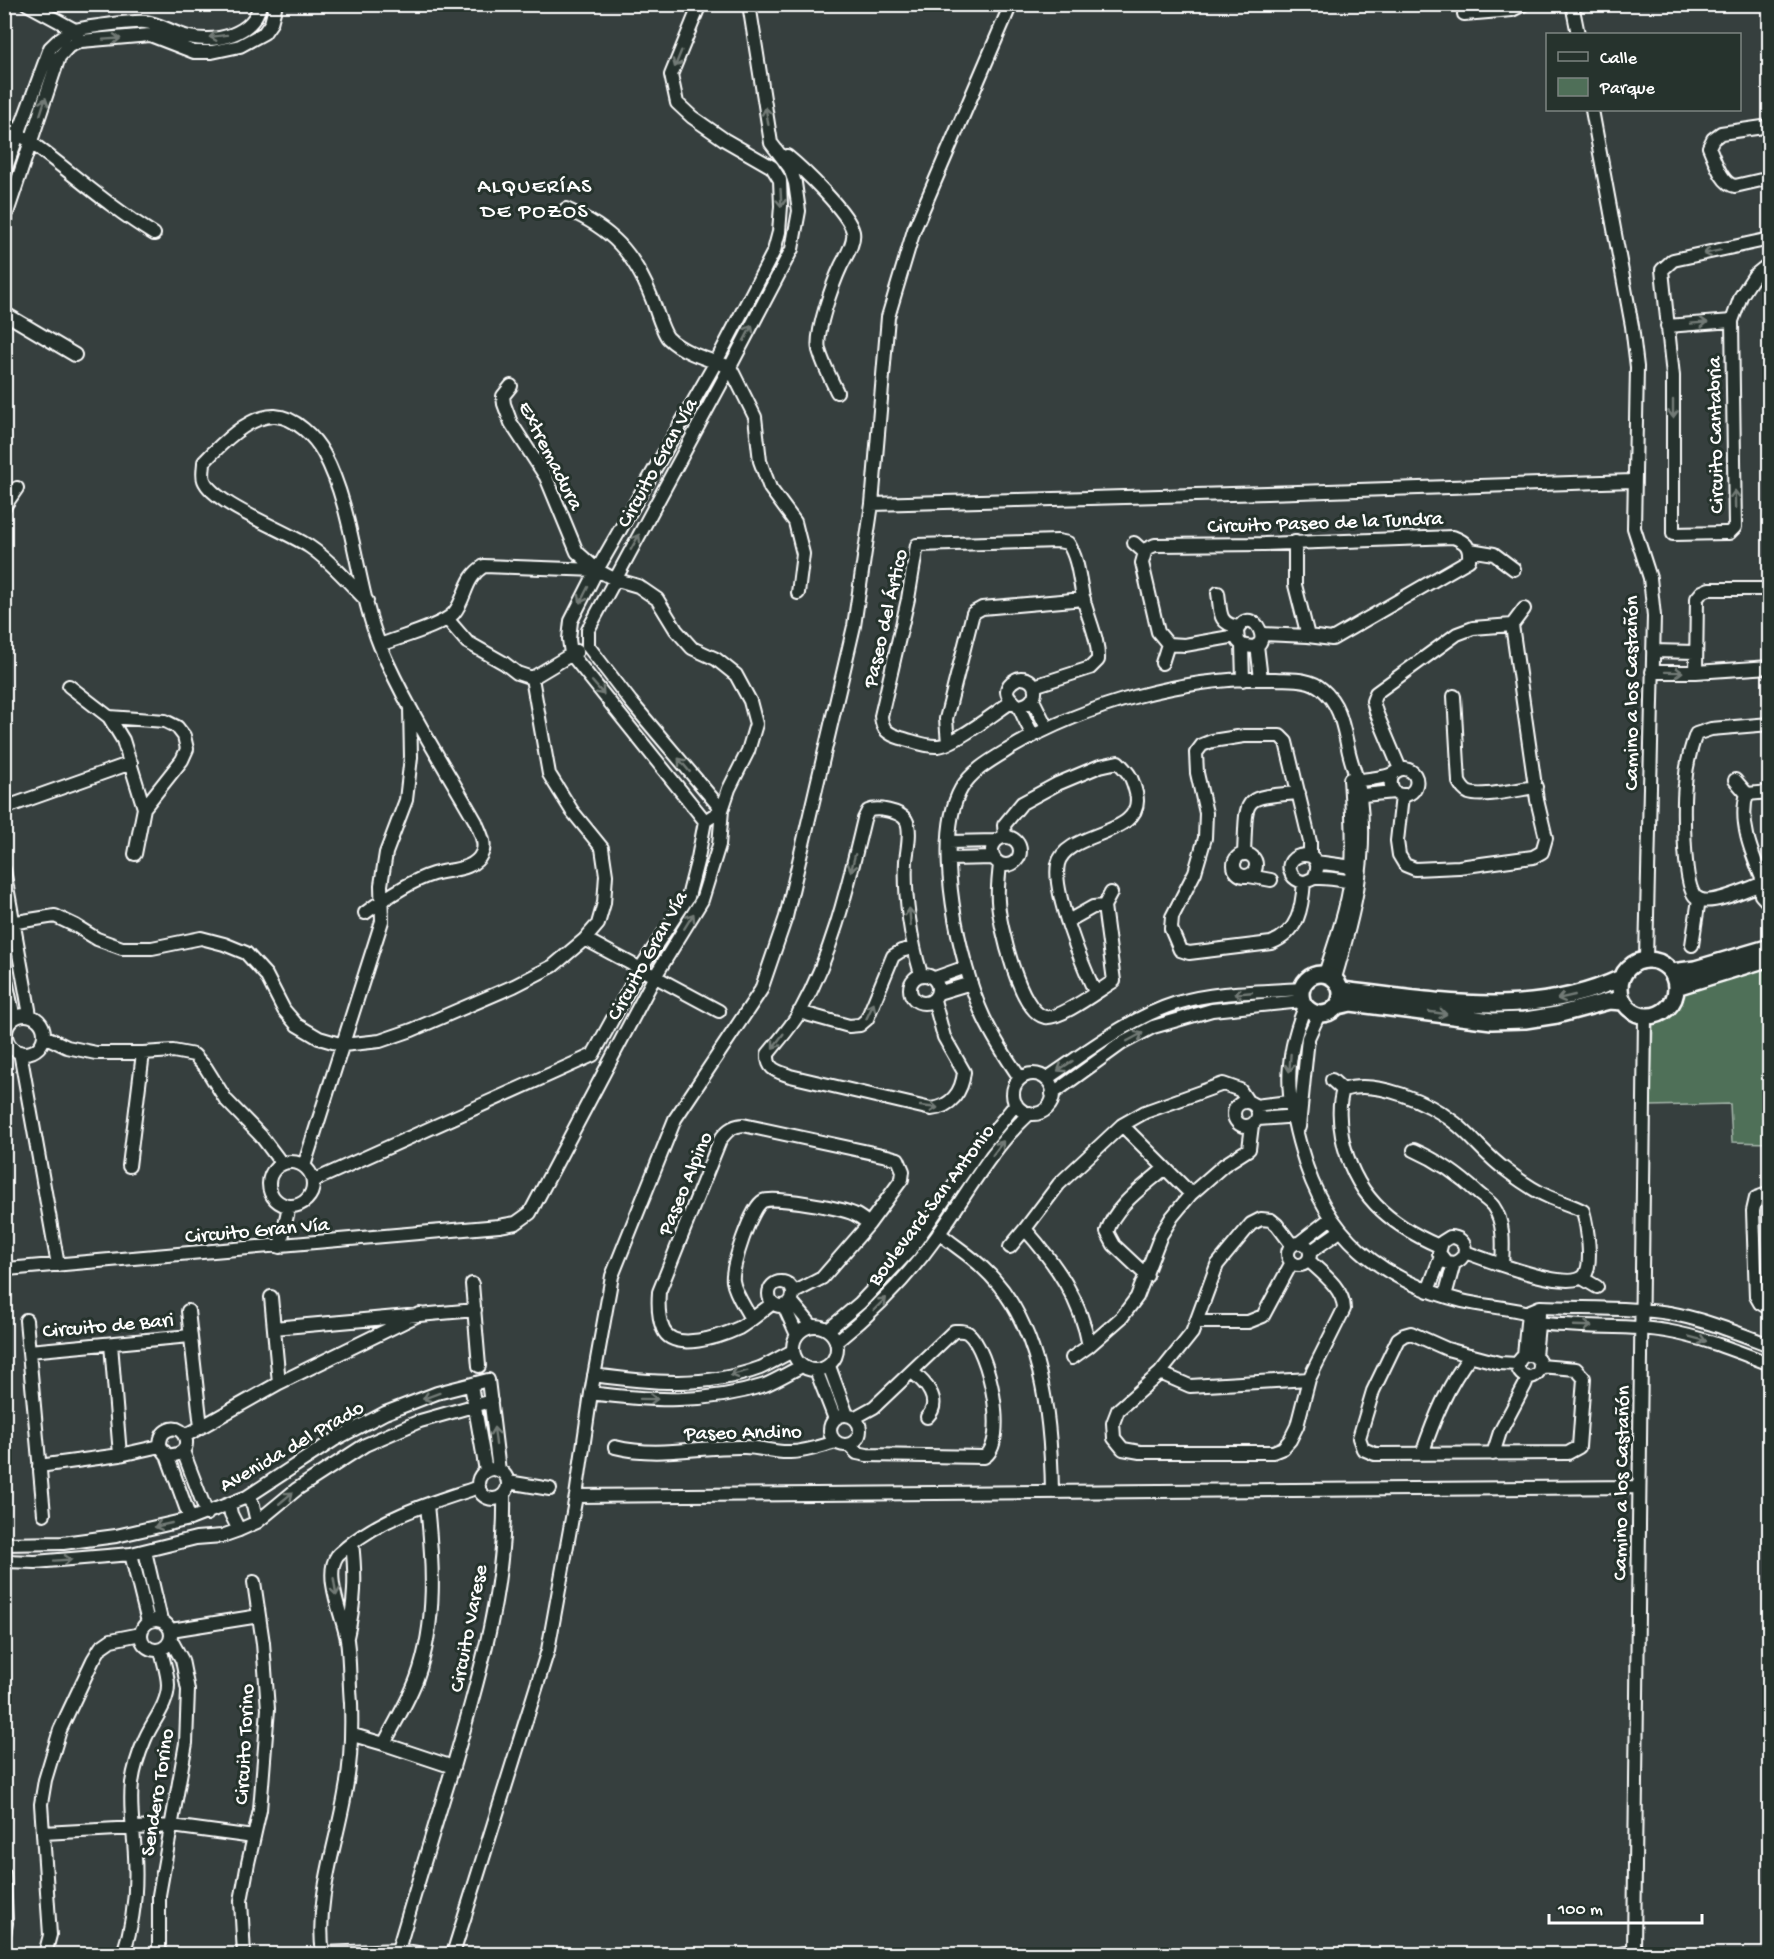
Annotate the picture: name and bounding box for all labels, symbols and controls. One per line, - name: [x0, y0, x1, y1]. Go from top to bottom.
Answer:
- one-way arrow: [209, 31, 228, 42]
- one-way arrow: [101, 33, 121, 44]
- legend: [1546, 33, 1741, 111]
- one-way arrow: [672, 49, 683, 67]
- text: Calle: [1600, 49, 1638, 70]
- text: Parque: [1599, 79, 1656, 100]
- one-way arrow: [38, 97, 49, 116]
- one-way arrow: [761, 106, 772, 126]
- district label: ALQUERÍAS DE POZOS: [477, 175, 593, 226]
- one-way arrow: [775, 188, 786, 208]
- one-way arrow: [1703, 247, 1723, 258]
- one-way arrow: [1689, 318, 1709, 329]
- one-way arrow: [743, 325, 754, 343]
- street label: Circuito Cantabria: [1704, 355, 1731, 514]
- street label: Circuito Gran Vía: [613, 393, 706, 533]
- street label: Extremadura: [511, 398, 588, 516]
- one-way arrow: [1667, 398, 1679, 418]
- one-way arrow: [1729, 490, 1741, 510]
- street label: Circuito Paseo de la Tundra: [1207, 508, 1445, 541]
- one-way arrow: [630, 533, 641, 551]
- street label: Paseo del Ártico: [858, 547, 916, 691]
- one-way arrow: [578, 586, 589, 604]
- street label: Camino a los Castañón: [1621, 595, 1646, 791]
- one-way arrow: [1663, 666, 1683, 678]
- one-way arrow: [592, 680, 605, 696]
- one-way arrow: [678, 757, 691, 773]
- one-way arrow: [846, 853, 858, 872]
- street label: Circuito Gran Vía: [603, 886, 696, 1026]
- one-way arrow: [904, 908, 915, 928]
- one-way arrow: [683, 913, 695, 930]
- one-way arrow: [1233, 988, 1253, 999]
- one-way arrow: [1557, 992, 1576, 1004]
- one-way arrow: [864, 1002, 876, 1020]
- one-way arrow: [1427, 1008, 1447, 1019]
- one-way arrow: [1126, 1031, 1143, 1043]
- one-way arrow: [772, 1033, 784, 1049]
- one-way arrow: [1285, 1052, 1296, 1072]
- one-way arrow: [1057, 1059, 1074, 1072]
- one-way arrow: [919, 1102, 939, 1113]
- street label: Boulevard San Antonio: [863, 1120, 1002, 1293]
- street label: Paseo Alpino: [654, 1129, 720, 1241]
- one-way arrow: [991, 1141, 1004, 1157]
- street label: Circuito Gran Vía: [184, 1214, 332, 1251]
- one-way arrow: [873, 1296, 888, 1311]
- street label: Circuito de Bari: [42, 1309, 175, 1346]
- one-way arrow: [1572, 1320, 1592, 1332]
- one-way arrow: [1688, 1334, 1707, 1345]
- one-way arrow: [730, 1368, 749, 1379]
- street label: Camino a los Castañón: [1609, 1385, 1638, 1581]
- one-way arrow: [422, 1391, 441, 1402]
- one-way arrow: [638, 1394, 658, 1405]
- street label: Avenida del Prado: [216, 1397, 369, 1500]
- street label: Paseo Andino: [683, 1421, 802, 1448]
- one-way arrow: [489, 1426, 500, 1446]
- one-way arrow: [278, 1491, 294, 1504]
- one-way arrow: [154, 1520, 173, 1532]
- one-way arrow: [52, 1554, 72, 1565]
- street label: Circuito Varese: [446, 1562, 495, 1695]
- one-way arrow: [329, 1577, 340, 1597]
- street label: Circuito Torino: [231, 1683, 262, 1805]
- street label: Sendero Torino: [137, 1727, 182, 1858]
- scale bar: [1549, 1887, 1702, 1925]
- text: 100 m: [1557, 1900, 1603, 1921]

